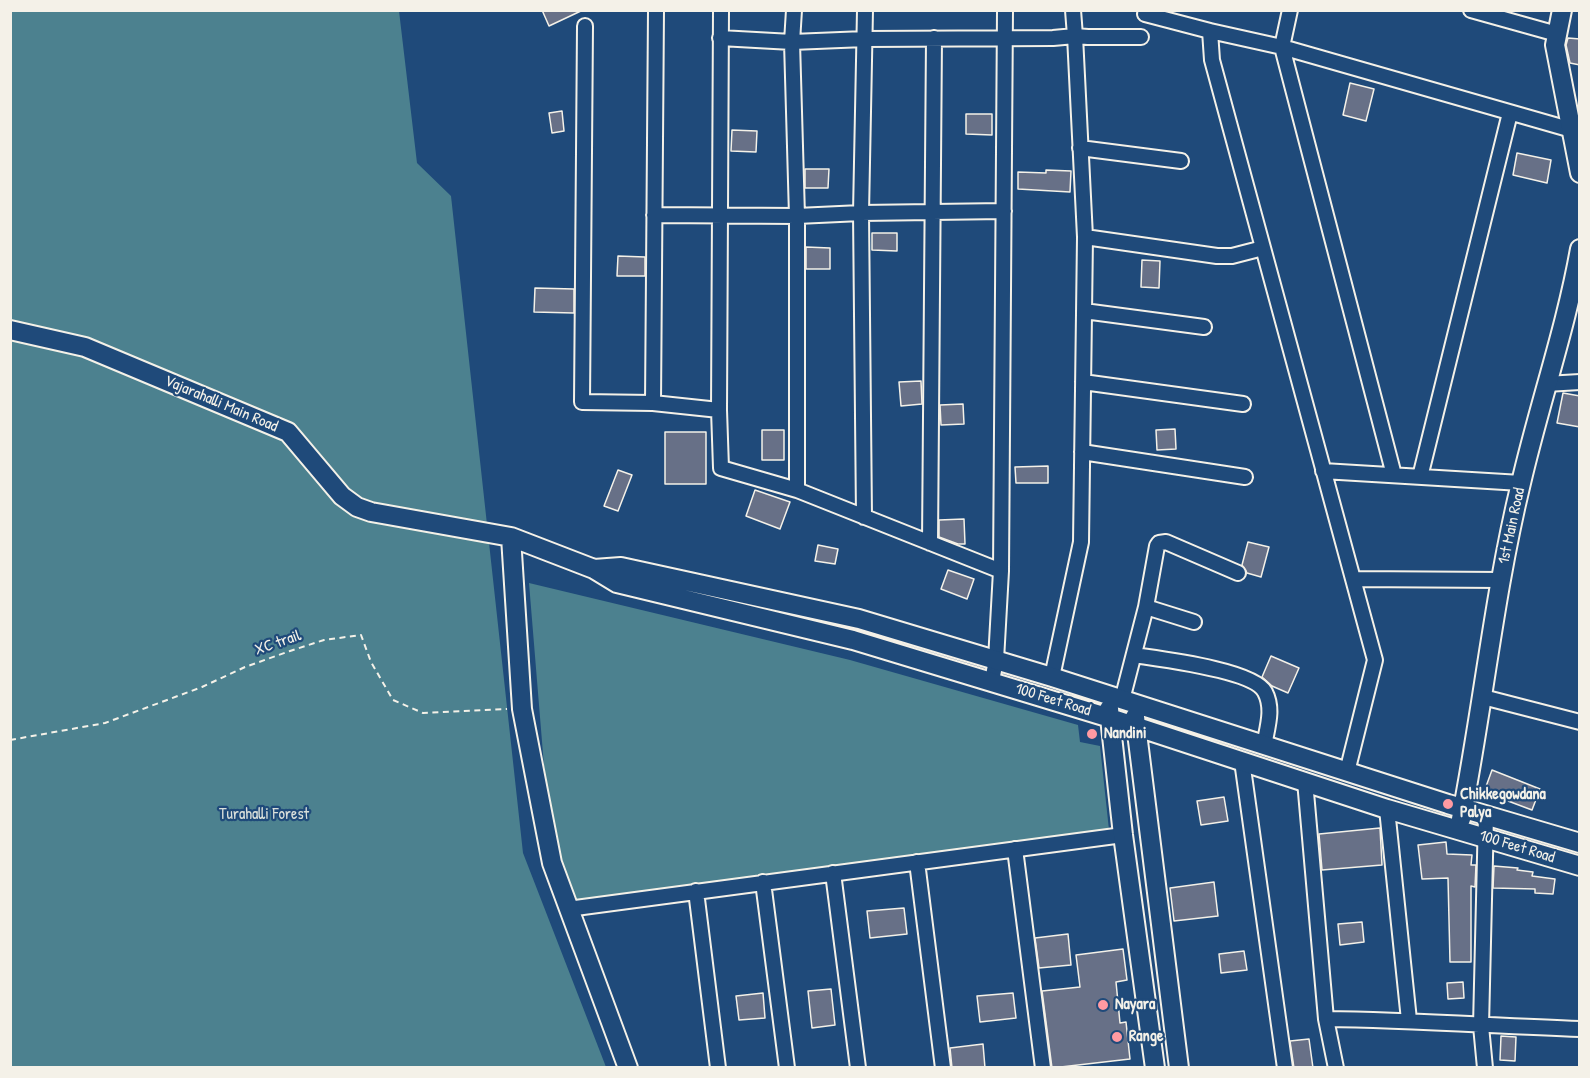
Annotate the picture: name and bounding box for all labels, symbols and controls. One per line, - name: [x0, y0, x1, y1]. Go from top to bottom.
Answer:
- street label: Vajarahalli Main Road: [161, 371, 281, 437]
- street label: 1st Main Road: [1495, 486, 1529, 566]
- street label: XC trail: [252, 626, 304, 660]
- street label: 100 Feet Road: [1013, 679, 1093, 721]
- place label: Nandini: [1104, 724, 1147, 744]
- marker: Nandini: [1085, 727, 1099, 741]
- place label: Chikkegowdana Palya: [1460, 785, 1546, 823]
- marker: Chikkegowdana Palya: [1441, 797, 1455, 811]
- park label: Turahalli Forest: [219, 805, 309, 825]
- street label: 100 Feet Road: [1477, 826, 1557, 868]
- place label: Nayara: [1115, 995, 1155, 1015]
- marker: Nayara: [1096, 998, 1110, 1012]
- place label: Range: [1129, 1027, 1163, 1047]
- marker: Range: [1110, 1030, 1124, 1044]

